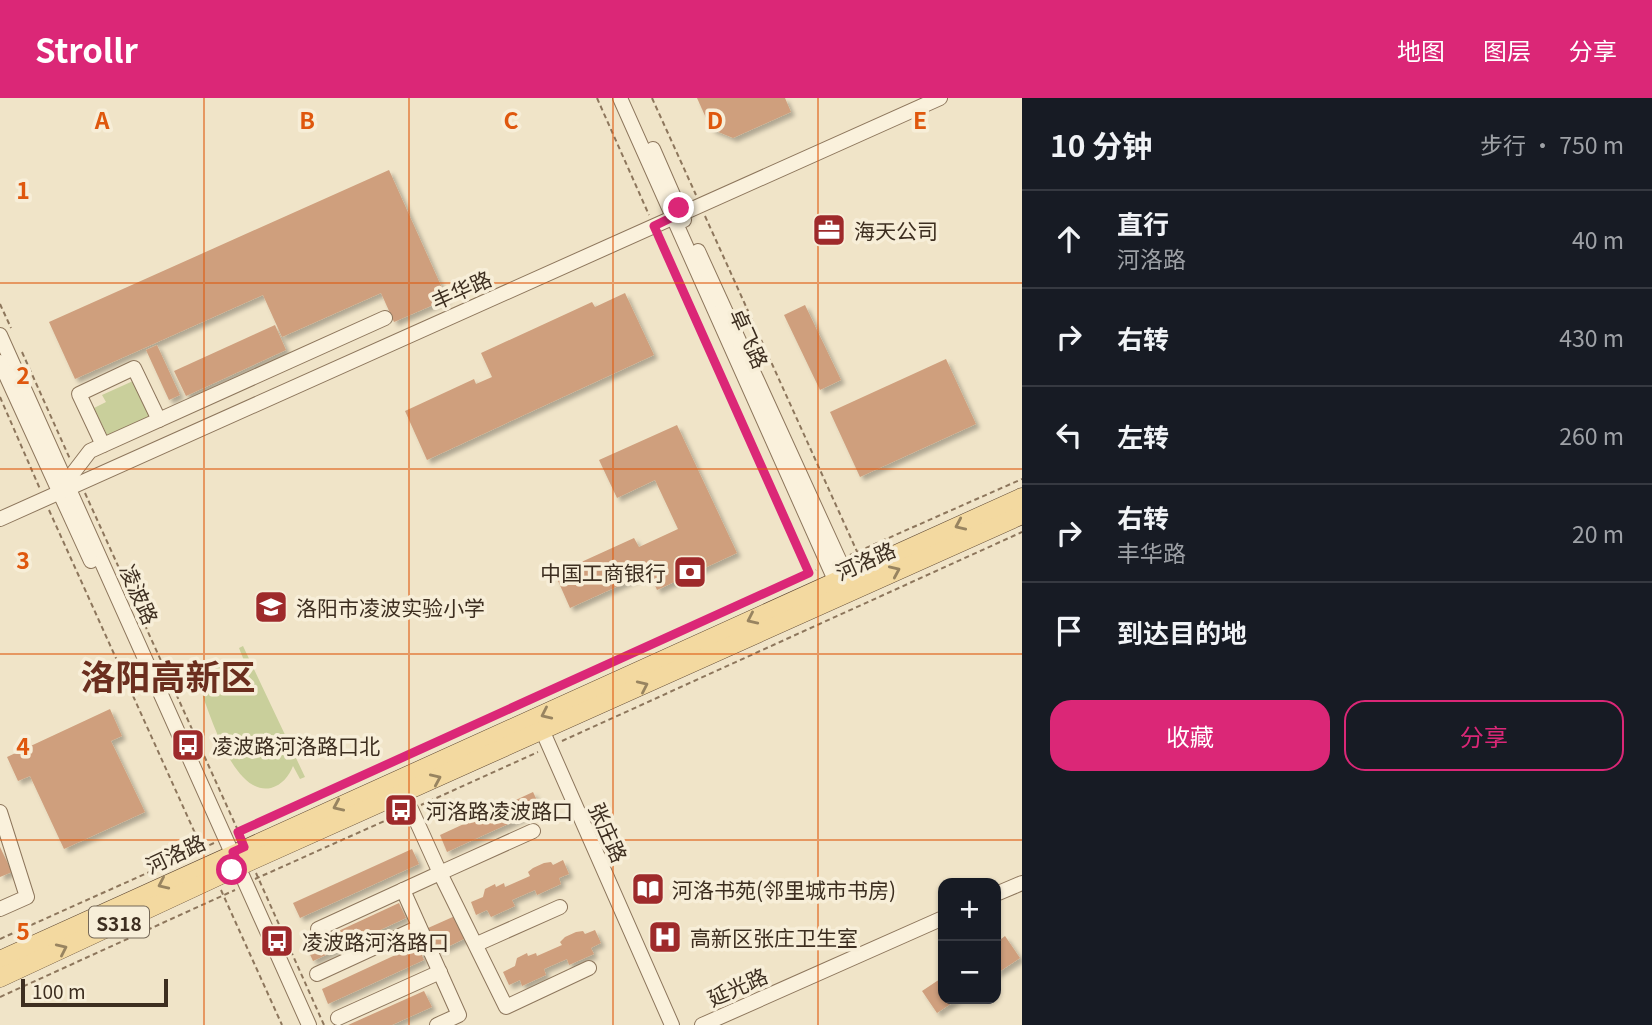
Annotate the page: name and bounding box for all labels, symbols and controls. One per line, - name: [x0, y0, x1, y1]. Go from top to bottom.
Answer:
- text: Strollr: [35, 25, 138, 73]
- text: 地图: [1397, 32, 1445, 67]
- text: 图层: [1483, 32, 1531, 67]
- text: 分享: [1569, 32, 1617, 67]
- text: A: [94, 102, 110, 136]
- text: B: [299, 102, 315, 136]
- text: C: [503, 102, 519, 136]
- text: D: [707, 102, 723, 136]
- text: E: [913, 102, 927, 136]
- text: 10 分钟: [1050, 122, 1152, 166]
- text: 步行 · 750 m: [1480, 127, 1624, 161]
- text: 1: [16, 172, 30, 206]
- route end: [663, 192, 694, 223]
- text: 直行: [1117, 204, 1169, 241]
- office icon: 海天公司: [810, 211, 848, 249]
- place label: 海天公司: [854, 215, 938, 245]
- icon: ahead: [1050, 220, 1088, 258]
- text: 40 m: [1572, 222, 1624, 256]
- text: 河洛路: [1117, 241, 1186, 275]
- street label: 丰华路: [426, 262, 496, 316]
- street label: 卓飞路: [723, 303, 777, 373]
- icon: right: [1050, 318, 1088, 356]
- text: 右转: [1117, 319, 1169, 356]
- text: 430 m: [1559, 320, 1624, 354]
- text: 2: [16, 357, 30, 391]
- icon: left: [1050, 416, 1088, 454]
- text: 左转: [1117, 417, 1169, 454]
- text: 260 m: [1559, 418, 1624, 452]
- text: 右转: [1117, 498, 1169, 535]
- icon: right: [1050, 514, 1088, 552]
- text: 20 m: [1572, 516, 1624, 550]
- one-way arrow: [954, 517, 967, 531]
- street label: 河洛路: [830, 533, 900, 587]
- text: 丰华路: [1117, 535, 1186, 569]
- text: 3: [16, 542, 30, 576]
- bank icon: 中国工商银行: [671, 553, 709, 591]
- place label: 中国工商银行: [540, 557, 666, 587]
- street label: 凌波路: [113, 559, 167, 629]
- one-way arrow: [888, 566, 900, 580]
- school or university icon: 洛阳市凌波实验小学: [252, 588, 290, 626]
- place label: 洛阳市凌波实验小学: [296, 592, 485, 622]
- one-way arrow: [747, 611, 760, 625]
- icon: arrive: [1050, 612, 1088, 650]
- text: 到达目的地: [1117, 613, 1247, 650]
- district label: 洛阳高新区: [80, 649, 256, 700]
- one-way arrow: [636, 680, 649, 694]
- button: 收藏: [1050, 700, 1330, 771]
- button: 分享: [1344, 700, 1624, 771]
- one-way arrow: [541, 706, 553, 720]
- bus stop icon: 凌波路河洛路口北: [169, 726, 207, 764]
- text: 4: [16, 728, 30, 762]
- place label: 凌波路河洛路口北: [212, 730, 380, 760]
- one-way arrow: [429, 773, 441, 787]
- bus stop icon: 河洛路凌波路口: [382, 791, 420, 829]
- place label: 河洛路凌波路口: [426, 795, 573, 825]
- street label: 张庄路: [582, 797, 636, 867]
- one-way arrow: [332, 798, 345, 812]
- street label: 河洛路: [140, 826, 210, 880]
- route start: [216, 854, 247, 885]
- library icon: 河洛书苑(邻里城市书房): [629, 870, 667, 908]
- place label: 河洛书苑(邻里城市书房): [672, 874, 896, 904]
- one-way arrow: [158, 876, 170, 890]
- map controls: [938, 878, 1001, 1004]
- button: +: [938, 878, 1001, 941]
- road number: S318: [89, 906, 149, 937]
- text: 5: [16, 913, 30, 947]
- hospital icon: 高新区张庄卫生室: [646, 918, 684, 956]
- bus stop icon: 凌波路河洛路口: [258, 922, 296, 960]
- place label: 高新区张庄卫生室: [690, 922, 858, 952]
- place label: 凌波路河洛路口: [302, 926, 449, 956]
- button: −: [938, 941, 1001, 1004]
- one-way arrow: [55, 943, 67, 957]
- street label: 延光路: [702, 959, 772, 1013]
- scale bar: [21, 976, 168, 1008]
- text: 100 m: [32, 977, 86, 1004]

